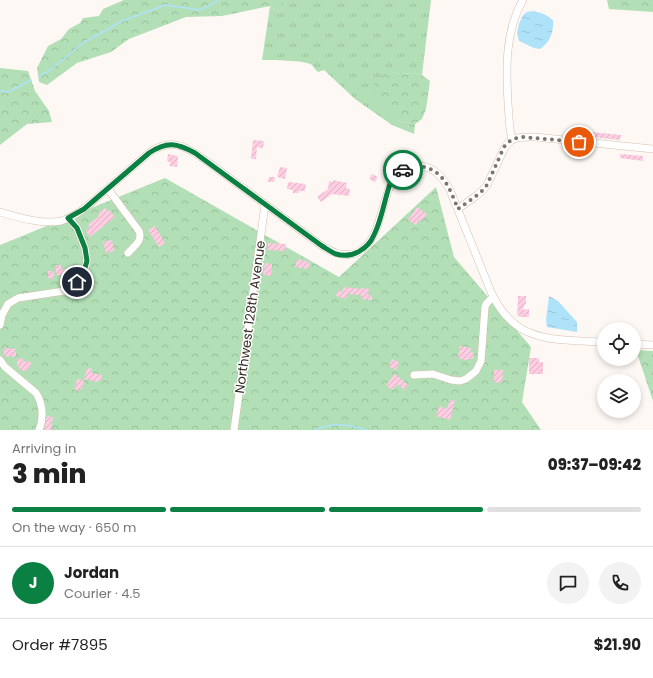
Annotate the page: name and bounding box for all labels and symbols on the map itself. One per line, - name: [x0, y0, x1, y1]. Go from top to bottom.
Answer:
- pin: [562, 125, 596, 159]
- courier: [383, 150, 423, 190]
- street label: Northwest 128th Avenue: [230, 239, 270, 395]
- pin: [60, 265, 94, 299]

